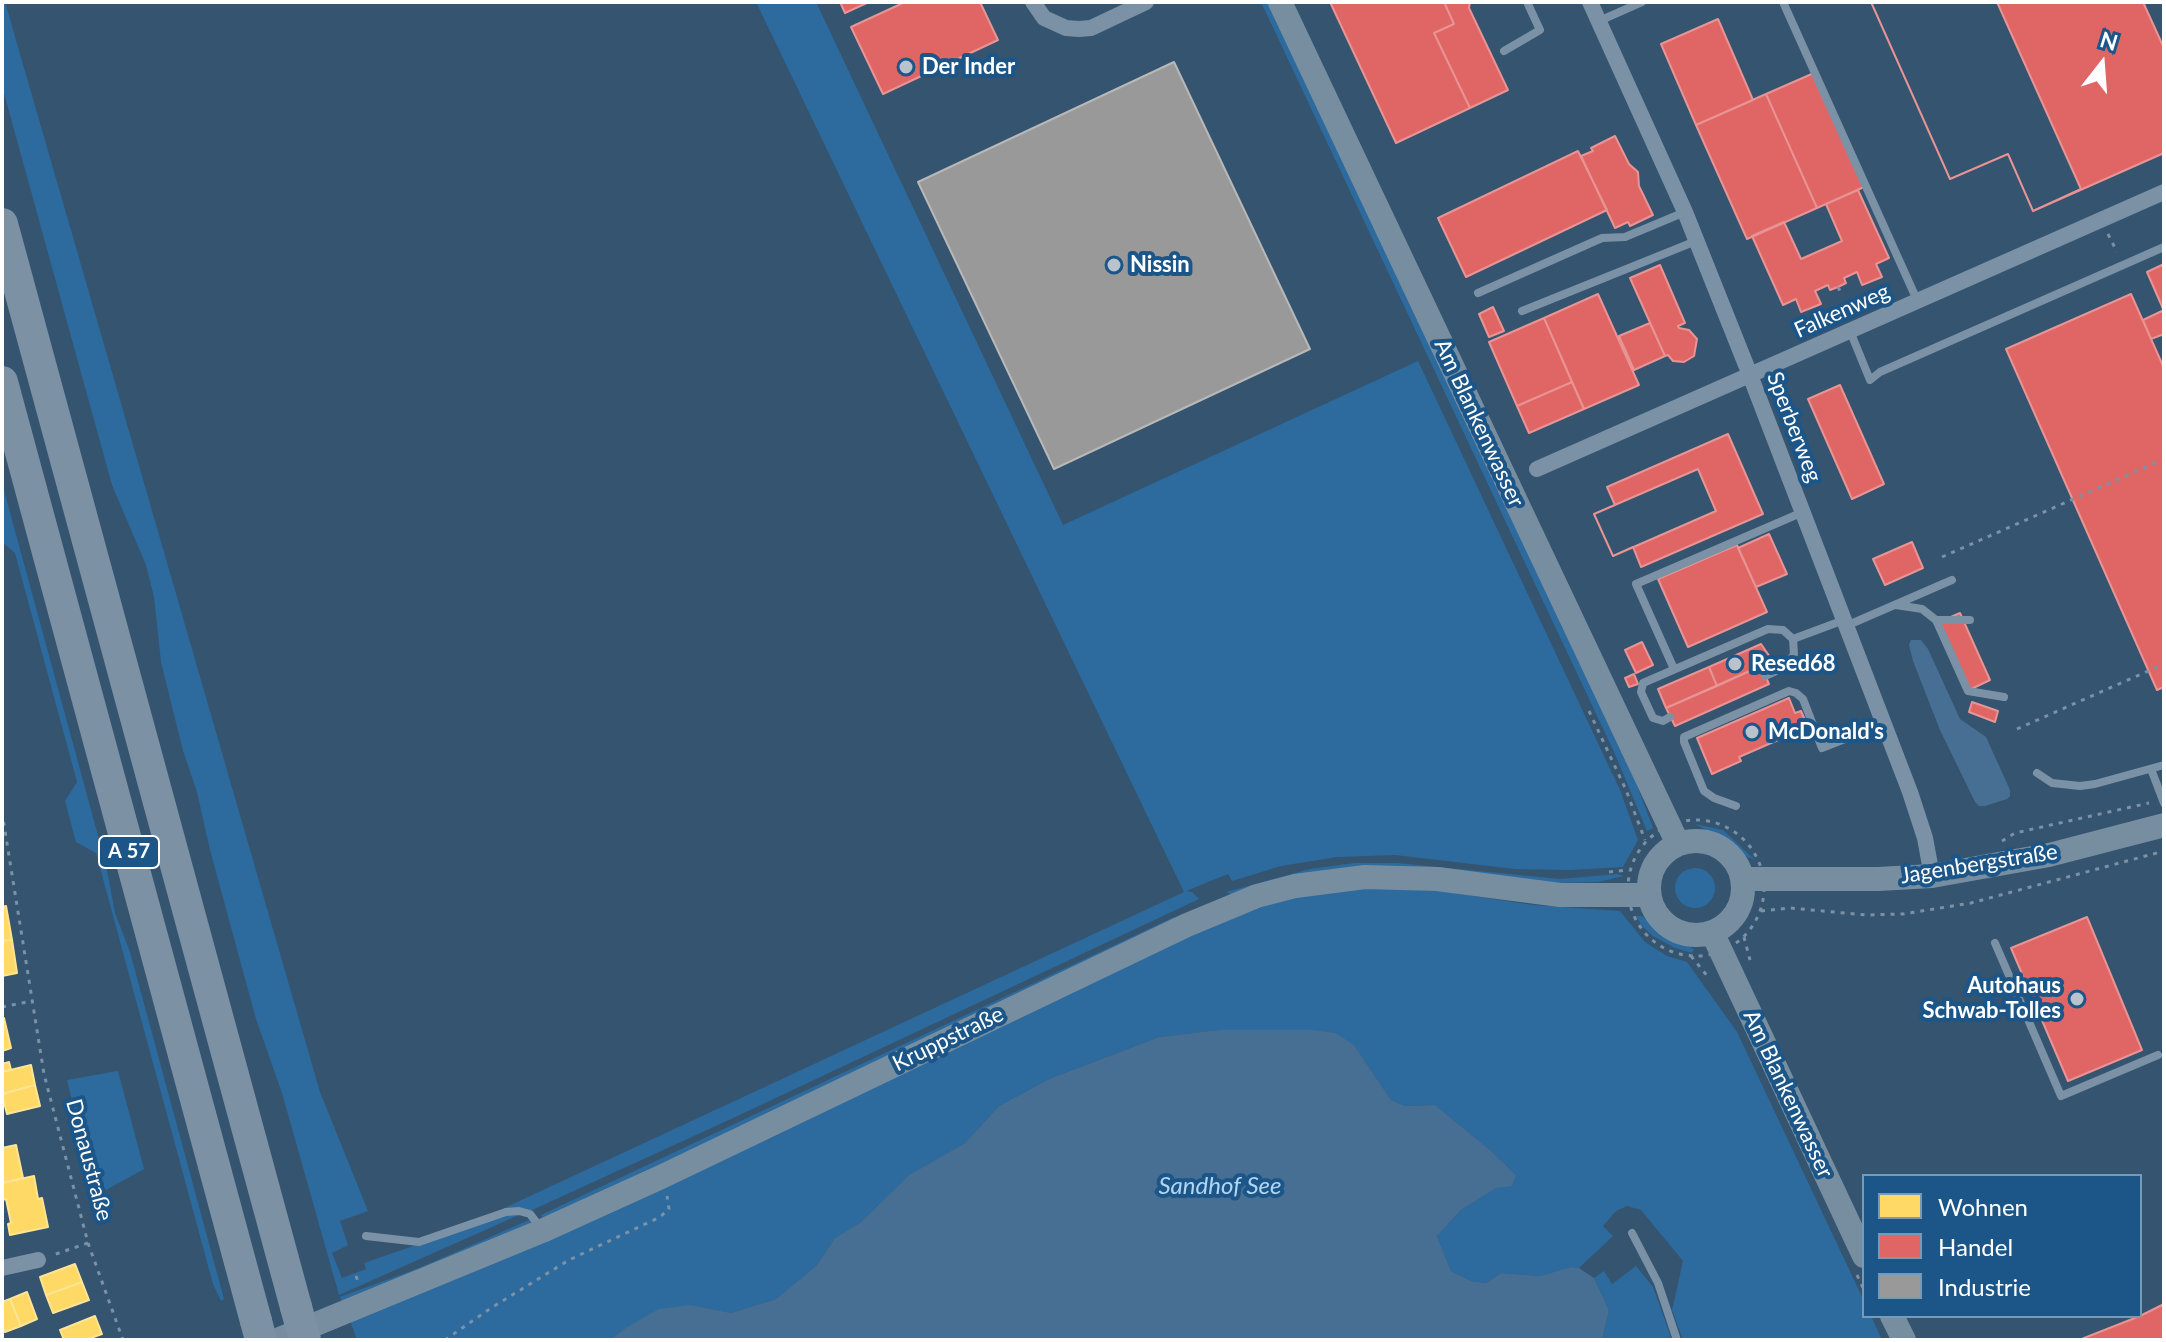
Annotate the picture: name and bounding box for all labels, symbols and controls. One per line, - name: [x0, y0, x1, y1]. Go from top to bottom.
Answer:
- north arrow: [2062, 24, 2142, 104]
- text: N: [2097, 25, 2121, 56]
- place label: Der Inder: [922, 54, 1015, 80]
- marker: Der Inder: [897, 58, 915, 76]
- place label: Nissin: [1130, 252, 1190, 278]
- marker: Nissin: [1105, 256, 1123, 274]
- street label: Falkenweg: [1790, 278, 1894, 344]
- street label: Am Blankenwasser: [1429, 335, 1529, 511]
- street label: Sperberweg: [1761, 368, 1827, 486]
- place label: Resed68: [1751, 651, 1836, 677]
- marker: Resed68: [1726, 655, 1744, 673]
- place label: McDonald's: [1768, 719, 1884, 745]
- marker: McDonald's: [1743, 723, 1761, 741]
- road number: A 57: [99, 836, 159, 868]
- street label: Jagenbergstraße: [1899, 839, 2059, 889]
- place label: Autohaus Schwab-Tolles: [1922, 973, 2061, 1024]
- marker: Autohaus Schwab-Tolles: [2068, 990, 2086, 1008]
- street label: Kruppstraße: [888, 1001, 1008, 1077]
- street label: Am Blankenwasser: [1738, 1006, 1838, 1182]
- street label: Donaustraße: [60, 1096, 118, 1224]
- water label: Sandhof See: [1158, 1172, 1282, 1200]
- legend: [1862, 1174, 2142, 1318]
- text: Wohnen: [1938, 1192, 2028, 1221]
- text: Handel: [1938, 1232, 2013, 1261]
- text: Industrie: [1938, 1272, 2031, 1301]

